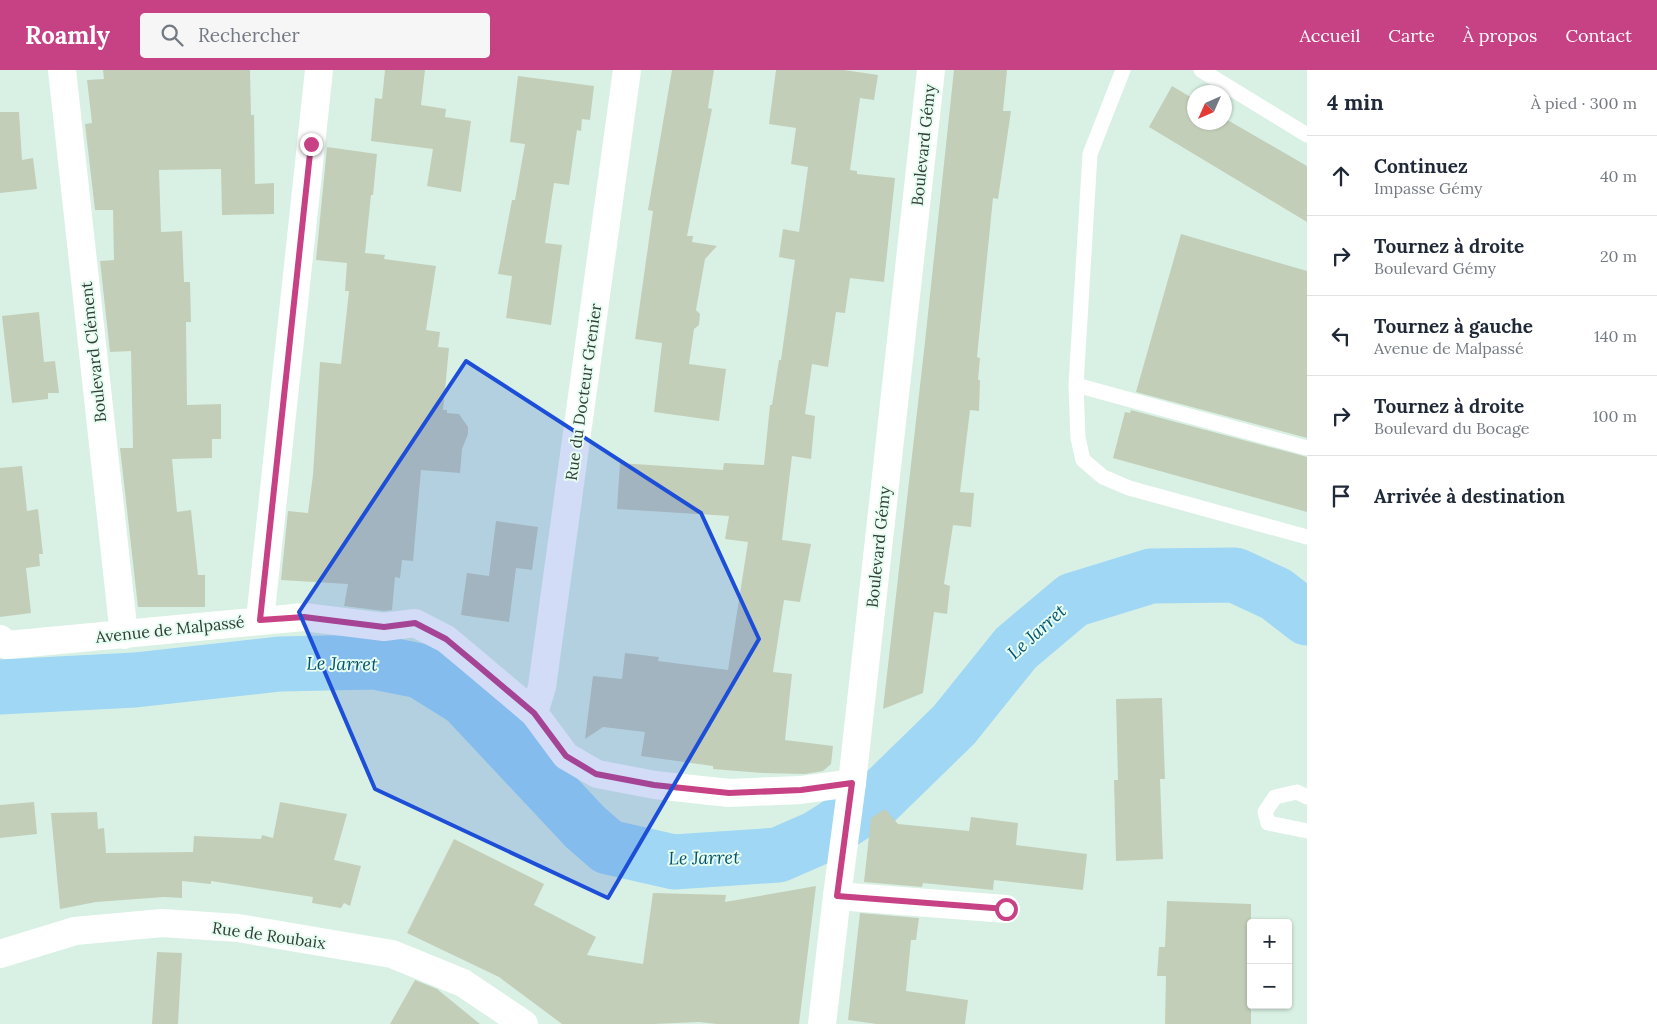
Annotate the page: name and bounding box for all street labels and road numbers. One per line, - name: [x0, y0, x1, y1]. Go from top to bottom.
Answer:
- street label: Boulevard Gémy: [907, 83, 939, 207]
- street label: Boulevard Clément: [76, 280, 110, 423]
- street label: Rue du Docteur Grenier: [561, 302, 605, 482]
- street label: Boulevard Gémy: [862, 485, 894, 609]
- street label: Avenue de Malpassé: [94, 611, 246, 647]
- street label: Rue de Roubaix: [211, 917, 328, 953]

